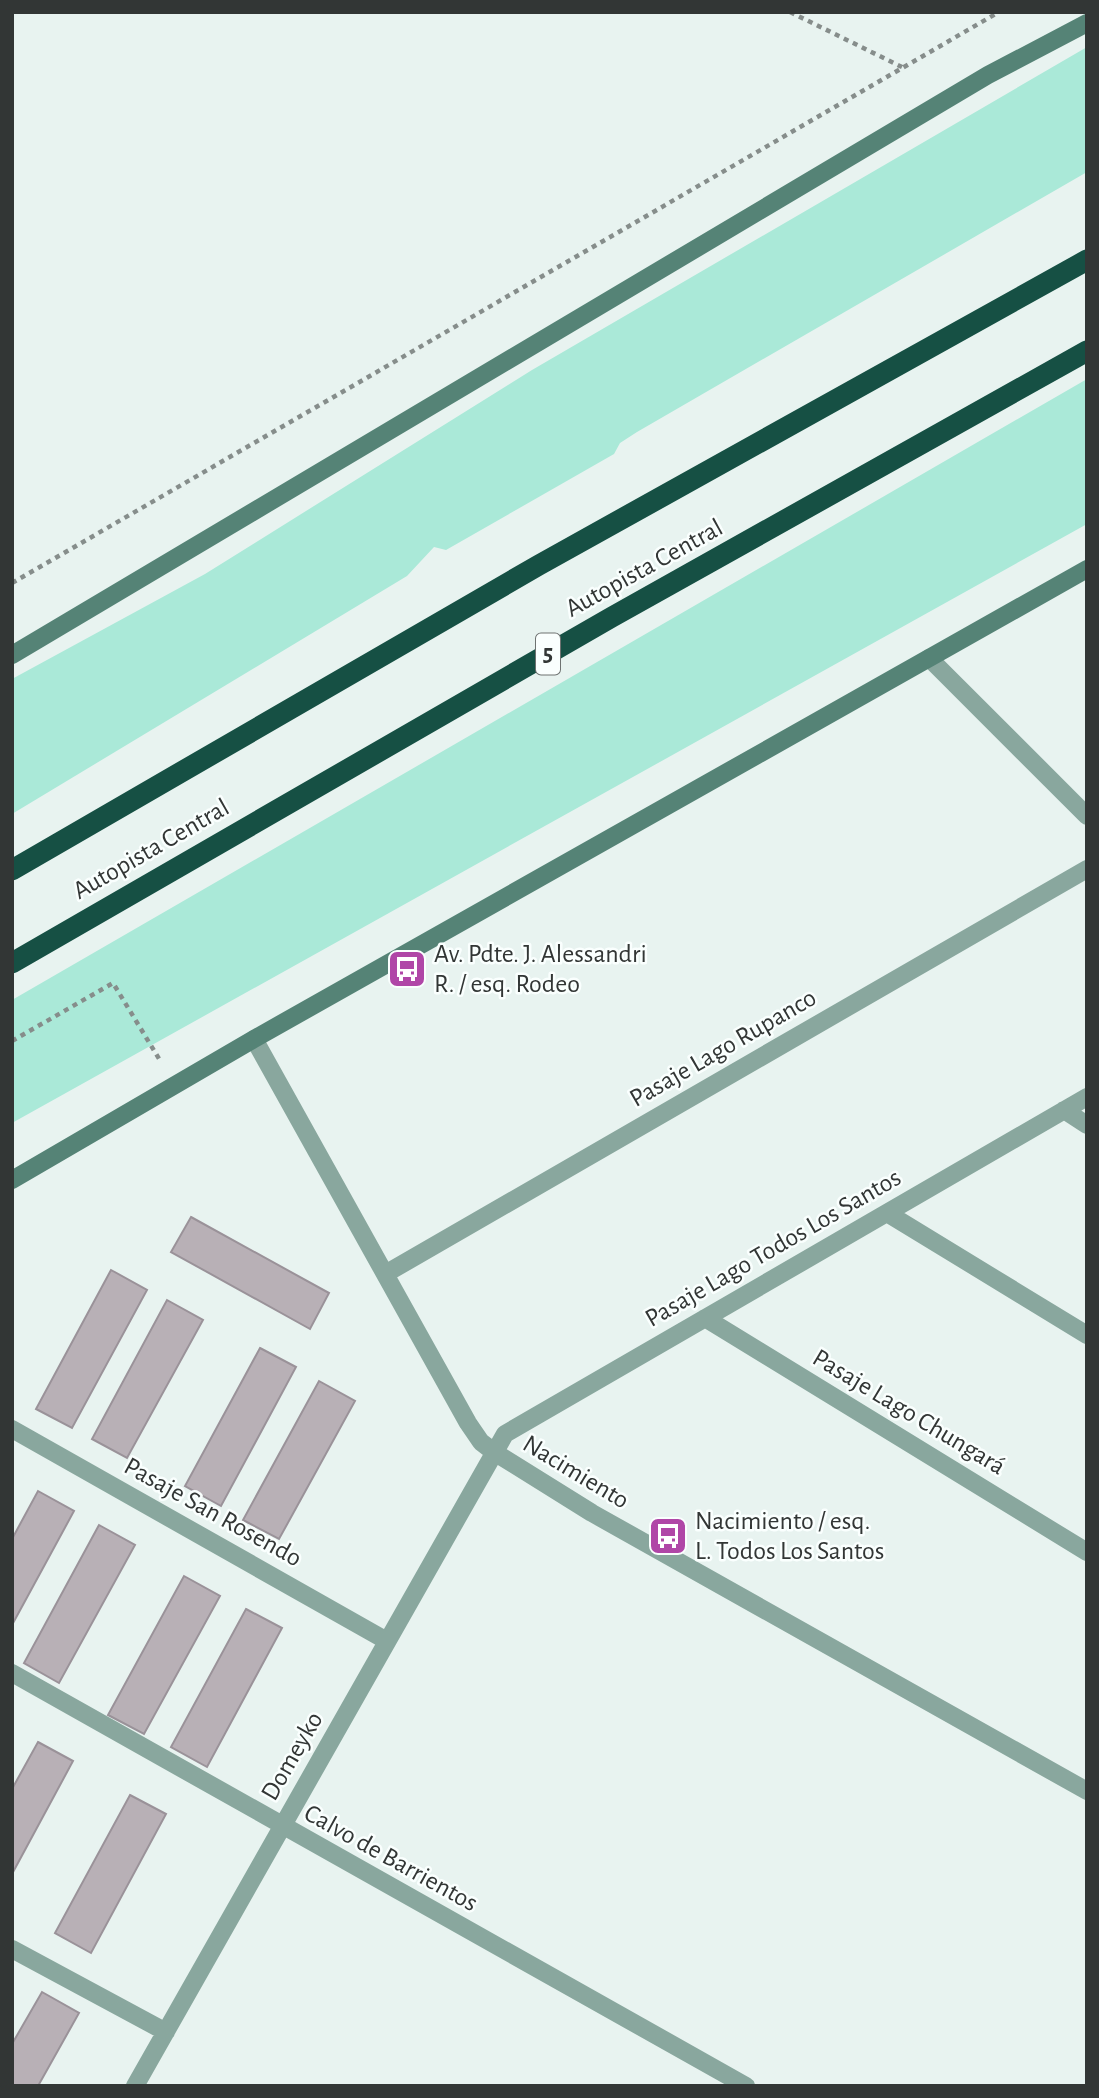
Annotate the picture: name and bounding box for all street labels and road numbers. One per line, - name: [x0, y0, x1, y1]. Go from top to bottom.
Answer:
- street label: Autopista Central: [561, 514, 727, 622]
- road number: 5: [536, 634, 560, 674]
- street label: Autopista Central: [69, 794, 233, 904]
- street label: Pasaje Lago Rupanco: [625, 984, 821, 1112]
- street label: Pasaje Lago Todos Los Santos: [641, 1164, 905, 1332]
- street label: Pasaje Lago Chungará: [808, 1344, 1010, 1480]
- street label: Nacimiento: [518, 1430, 634, 1514]
- street label: Pasaje San Rosendo: [120, 1453, 306, 1571]
- street label: Domeyko: [256, 1707, 328, 1805]
- street label: Calvo de Barrientos: [300, 1800, 482, 1916]

